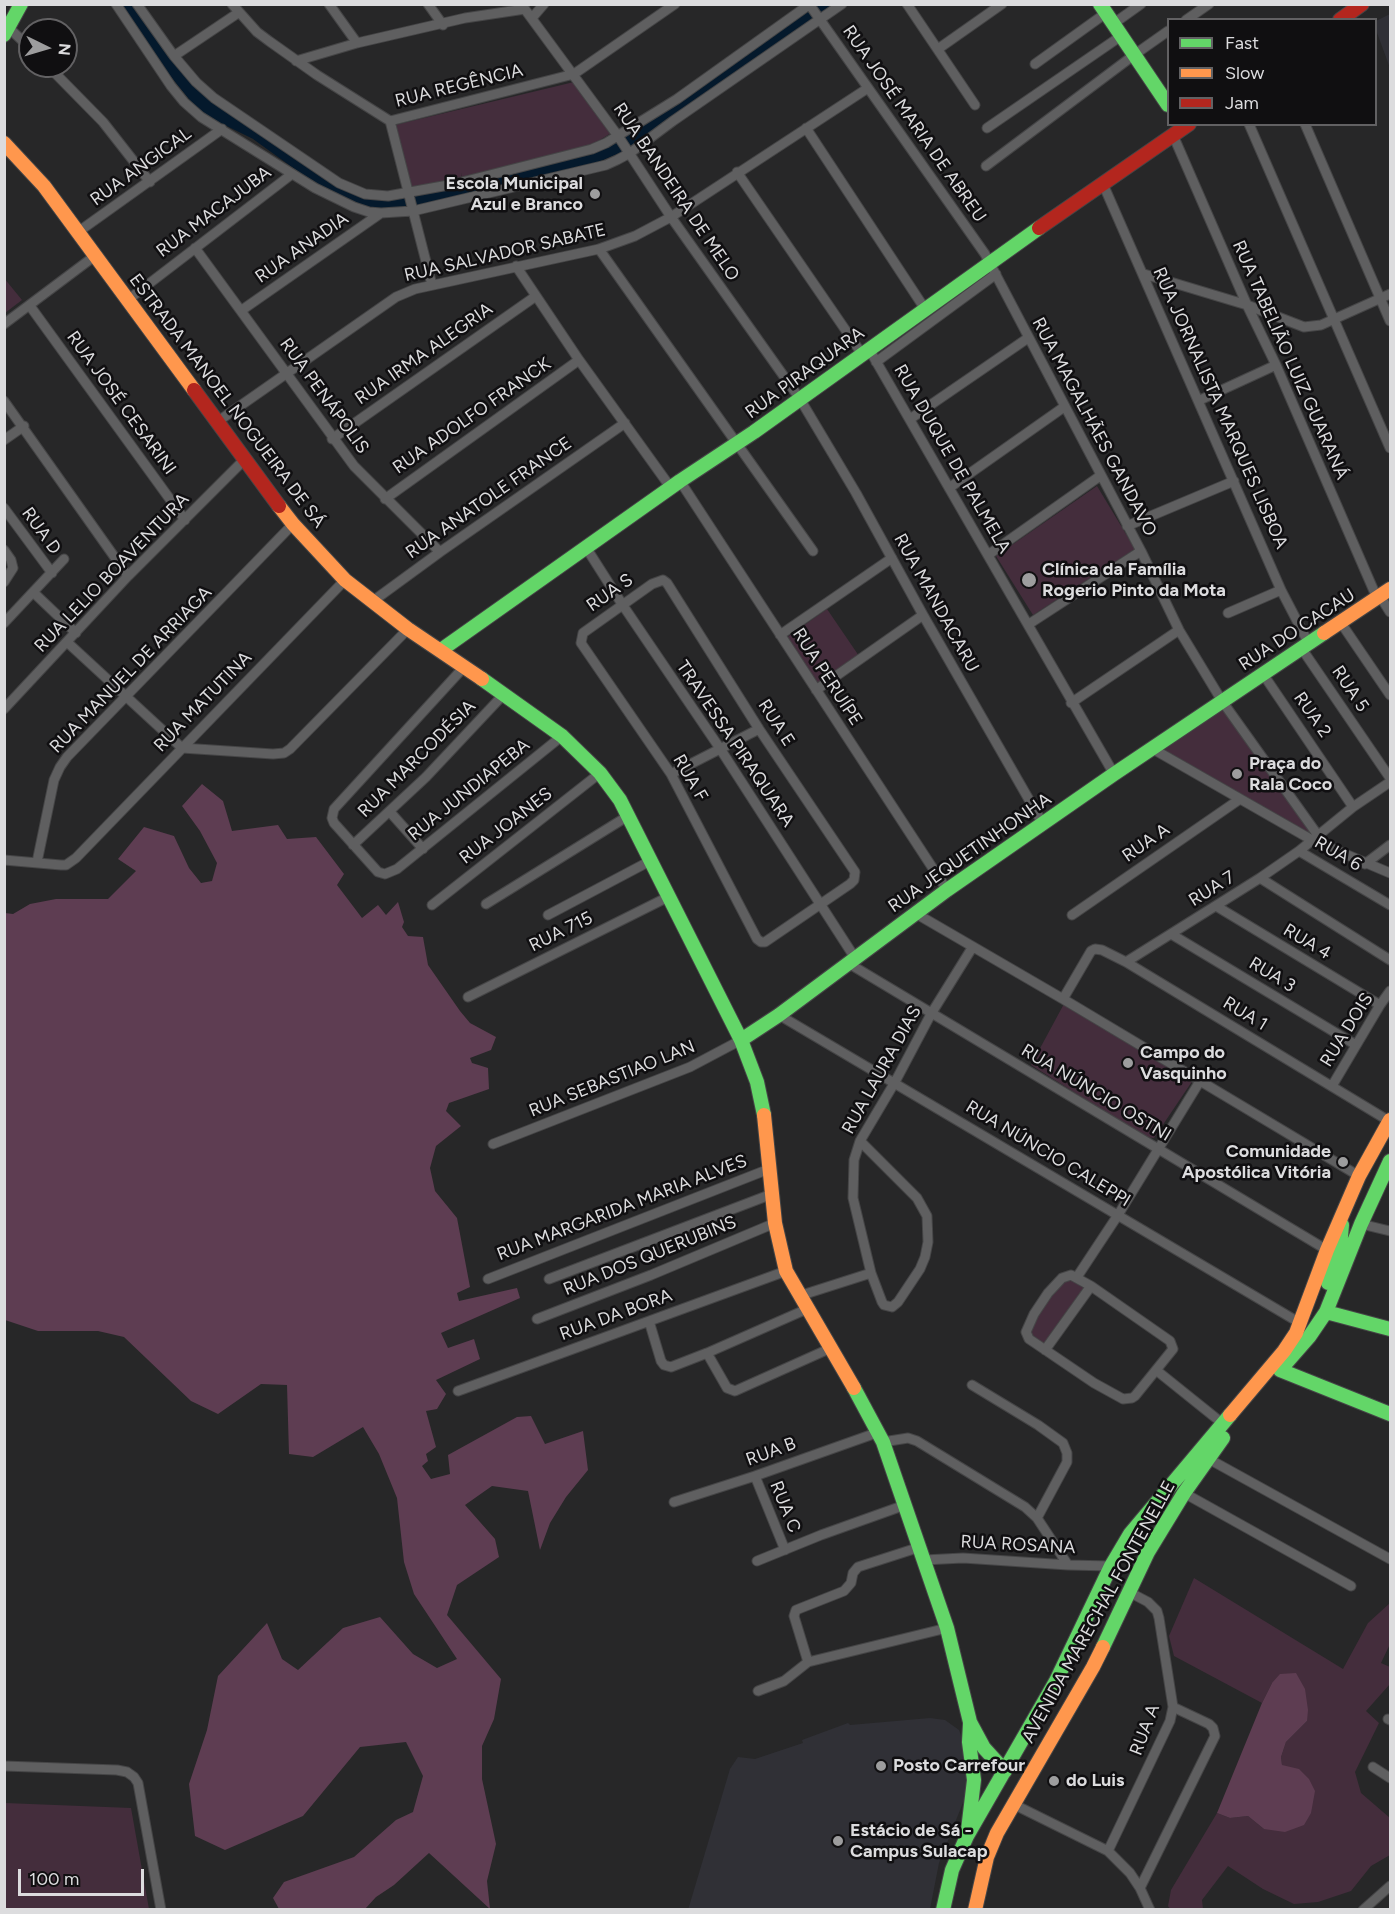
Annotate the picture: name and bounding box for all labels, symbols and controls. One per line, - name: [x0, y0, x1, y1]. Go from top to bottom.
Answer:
- north arrow: [18, 18, 78, 78]
- legend: [1167, 18, 1377, 126]
- street label: RUA JOSÉ MARIA DE ABREU: [838, 21, 990, 227]
- text: Fast: [1225, 32, 1259, 54]
- text: N: [54, 42, 74, 56]
- street label: RUA REGÊNCIA: [393, 60, 525, 112]
- text: Slow: [1225, 62, 1264, 84]
- text: Jam: [1225, 92, 1259, 114]
- street label: RUA BANDEIRA DE MELO: [608, 99, 744, 285]
- street label: RUA ANGICAL: [86, 123, 196, 211]
- street label: RUA MACAJUBA: [152, 162, 276, 262]
- place label: Escola Municipal Azul e Branco: [445, 173, 583, 216]
- marker: Escola Municipal Azul e Branco: [588, 187, 602, 201]
- street label: RUA ANADIA: [251, 208, 353, 288]
- street label: RUA SALVADOR SABATE: [402, 219, 608, 287]
- street label: RUA TABELIÃO LUIZ GUARANÁ: [1227, 237, 1353, 483]
- street label: RUA JORNALISTA MARQUES LISBOA: [1148, 264, 1292, 552]
- street label: ESTRADA MANOEL NOGUEIRA DE SÁ: [124, 270, 330, 532]
- street label: RUA IRMA ALEGRIA: [351, 298, 497, 410]
- street label: RUA MAGALHÃES GANDAVO: [1027, 314, 1161, 540]
- street label: RUA PIRAQUARA: [741, 323, 869, 423]
- street label: RUA JOSÉ CESARINI: [62, 327, 180, 479]
- street label: RUA PENÁPOLIS: [275, 334, 373, 458]
- street label: RUA ADOLFO FRANCK: [389, 353, 555, 479]
- street label: RUA DUQUE DE PALMELA: [889, 361, 1015, 557]
- street label: RUA ANATOLE FRANCE: [402, 432, 576, 564]
- street label: RUA LELIO BOAVENTURA: [30, 489, 194, 657]
- street label: RUA D: [17, 503, 65, 559]
- street label: RUA MANDACARU: [889, 530, 983, 676]
- place label: Clínica da Família Rogerio Pinto da Mota: [1042, 559, 1226, 602]
- street label: RUA S: [583, 569, 637, 617]
- marker: Clínica da Família Rogerio Pinto da Mota: [1020, 571, 1038, 589]
- street label: RUA MANUEL DE ARRIAGA: [46, 582, 216, 758]
- street label: RUA DO CACAU: [1235, 584, 1359, 676]
- street label: RUA PERUÍPE: [788, 624, 866, 730]
- street label: RUA MATUTINA: [150, 647, 256, 757]
- street label: TRAVESSA PIRAQUARA: [671, 657, 799, 831]
- street label: RUA 5: [1327, 662, 1373, 716]
- street label: RUA 2: [1289, 688, 1335, 742]
- street label: RUA MARCODÉSIA: [354, 696, 480, 822]
- street label: RUA E: [753, 696, 799, 750]
- street label: RUA JUNDIAPEBA: [404, 734, 534, 846]
- street label: RUA F: [668, 751, 712, 805]
- place label: Praça do Rala Coco: [1249, 753, 1332, 795]
- marker: Praça do Rala Coco: [1230, 767, 1244, 781]
- street label: RUA JOANES: [455, 783, 557, 869]
- street label: RUA JEQUETINHONHA: [884, 789, 1056, 917]
- street label: RUA A: [1118, 819, 1174, 867]
- street label: RUA 6: [1311, 832, 1365, 876]
- street label: RUA 7: [1185, 867, 1239, 911]
- street label: RUA 715: [526, 907, 596, 957]
- street label: RUA 4: [1279, 919, 1335, 965]
- street label: RUA 3: [1245, 953, 1299, 997]
- street label: RUA DOIS: [1316, 989, 1378, 1071]
- street label: RUA 1: [1219, 992, 1271, 1036]
- street label: RUA LAURA DIAS: [838, 1002, 926, 1138]
- street label: RUA SEBASTIAO LAN: [526, 1036, 698, 1122]
- street label: RUA NÚNCIO OSTNI: [1017, 1040, 1175, 1146]
- place label: Campo do Vasquinho: [1140, 1042, 1227, 1084]
- marker: Campo do Vasquinho: [1121, 1056, 1135, 1070]
- street label: RUA NÚNCIO CALEPPI: [962, 1096, 1134, 1212]
- place label: Comunidade Apostólica Vitória: [1182, 1141, 1331, 1184]
- street label: RUA MARGARIDA MARIA ALVES: [494, 1150, 750, 1266]
- marker: Comunidade Apostólica Vitória: [1336, 1155, 1350, 1169]
- street label: RUA DOS QUERUBINS: [560, 1211, 740, 1301]
- street label: RUA DA BORA: [557, 1285, 675, 1345]
- street label: RUA B: [743, 1433, 799, 1471]
- street label: AVENIDA MARECHAL FONTENELLE: [1018, 1477, 1180, 1747]
- street label: RUA C: [765, 1478, 805, 1536]
- street label: RUA ROSANA: [960, 1531, 1076, 1559]
- street label: RUA A: [1125, 1701, 1165, 1759]
- place label: Posto Carrefour: [893, 1755, 1025, 1777]
- marker: Posto Carrefour: [874, 1759, 888, 1773]
- place label: do Luis: [1066, 1770, 1124, 1792]
- marker: do Luis: [1047, 1774, 1061, 1788]
- place label: Estácio de Sá - Campus Sulacap: [850, 1820, 987, 1862]
- marker: Estácio de Sá - Campus Sulacap: [831, 1834, 845, 1848]
- scale bar: [21, 1857, 147, 1895]
- text: 100 m: [29, 1868, 79, 1890]

